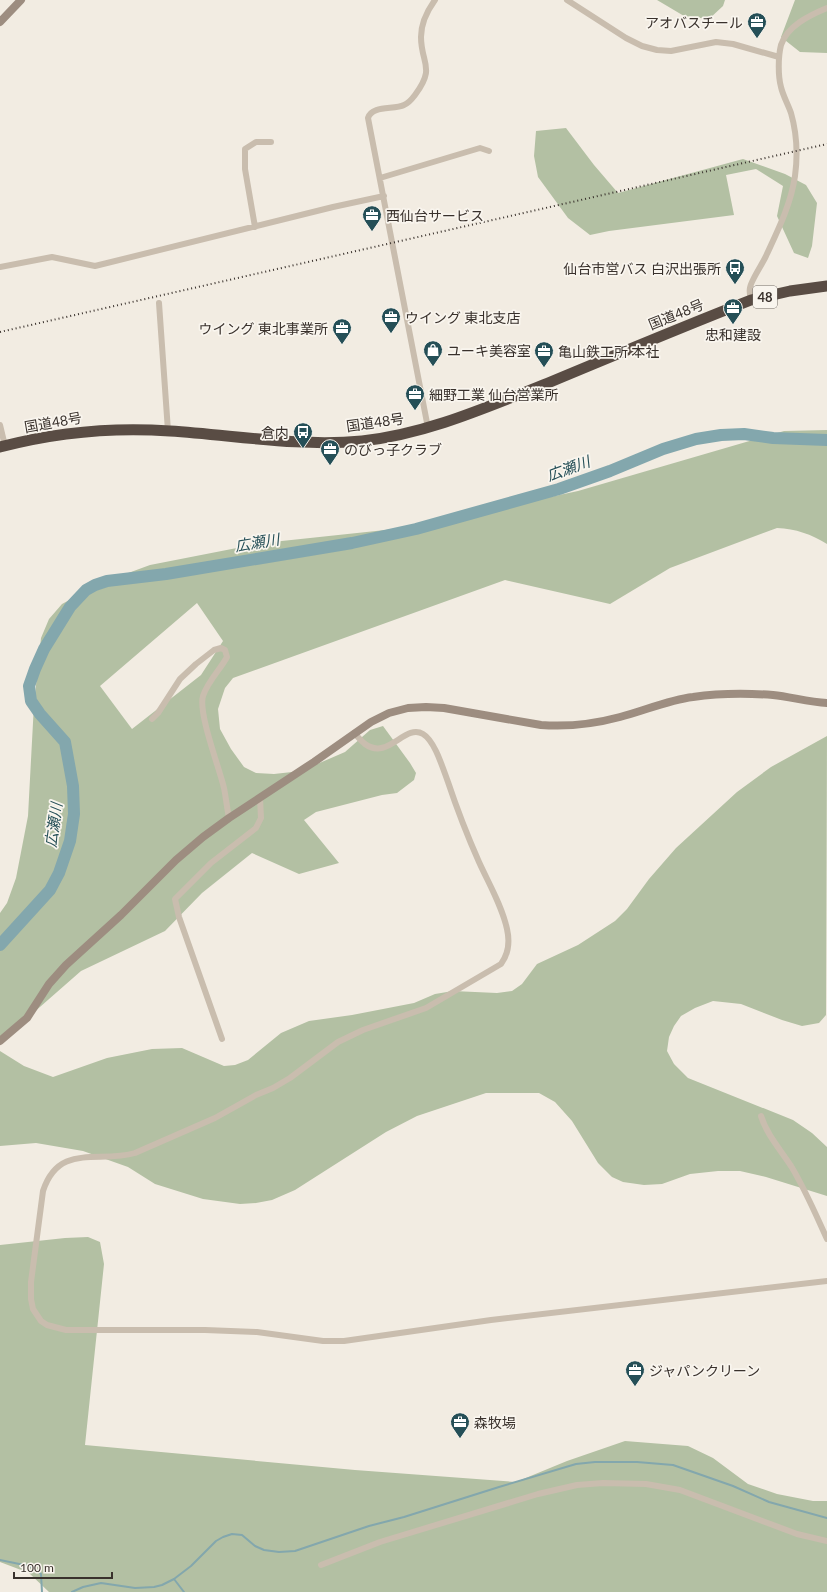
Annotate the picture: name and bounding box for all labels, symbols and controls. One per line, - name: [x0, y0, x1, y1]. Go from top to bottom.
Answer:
- office icon: アオバスチール: [746, 11, 768, 39]
- place label: アオバスチール: [645, 14, 743, 31]
- office icon: 西仙台サービス: [361, 204, 383, 232]
- place label: 西仙台サービス: [386, 207, 484, 224]
- bus stop icon: 仙台市営バス 白沢出張所: [724, 257, 746, 285]
- place label: 仙台市営バス 白沢出張所: [563, 260, 721, 277]
- road number: 48: [753, 286, 777, 308]
- street label: 国道48号: [646, 295, 706, 333]
- office icon: 忠和建設: [722, 297, 744, 325]
- office icon: ウイング 東北支店: [380, 306, 402, 334]
- place label: ウイング 東北支店: [405, 309, 521, 326]
- office icon: ウイング 東北事業所: [331, 317, 353, 345]
- place label: ウイング 東北事業所: [198, 320, 328, 337]
- place label: 忠和建設: [705, 326, 761, 343]
- shop icon: ユーキ美容室: [422, 339, 444, 367]
- office icon: 亀山鉄工所 本社: [533, 340, 555, 368]
- place label: ユーキ美容室: [447, 342, 531, 359]
- place label: 亀山鉄工所 本社: [558, 343, 660, 360]
- office icon: 細野工業 仙台営業所: [404, 383, 426, 411]
- place label: 細野工業 仙台営業所: [429, 386, 559, 403]
- street label: 国道48号: [23, 409, 83, 435]
- street label: 国道48号: [345, 410, 405, 434]
- bus stop icon: 倉内: [292, 421, 314, 449]
- place label: 倉内: [261, 424, 289, 441]
- office icon: のびっ子クラブ: [319, 438, 341, 466]
- place label: のびっ子クラブ: [344, 441, 442, 458]
- water label: 広瀬川: [544, 451, 594, 484]
- water label: 広瀬川: [233, 529, 283, 554]
- water label: 広瀬川: [41, 799, 65, 849]
- office icon: ジャパンクリーン: [624, 1359, 646, 1387]
- place label: ジャパンクリーン: [649, 1362, 760, 1379]
- office icon: 森牧場: [449, 1411, 471, 1439]
- place label: 森牧場: [474, 1414, 516, 1431]
- scale bar: [14, 1554, 112, 1580]
- text: 100 m: [20, 1560, 54, 1575]

